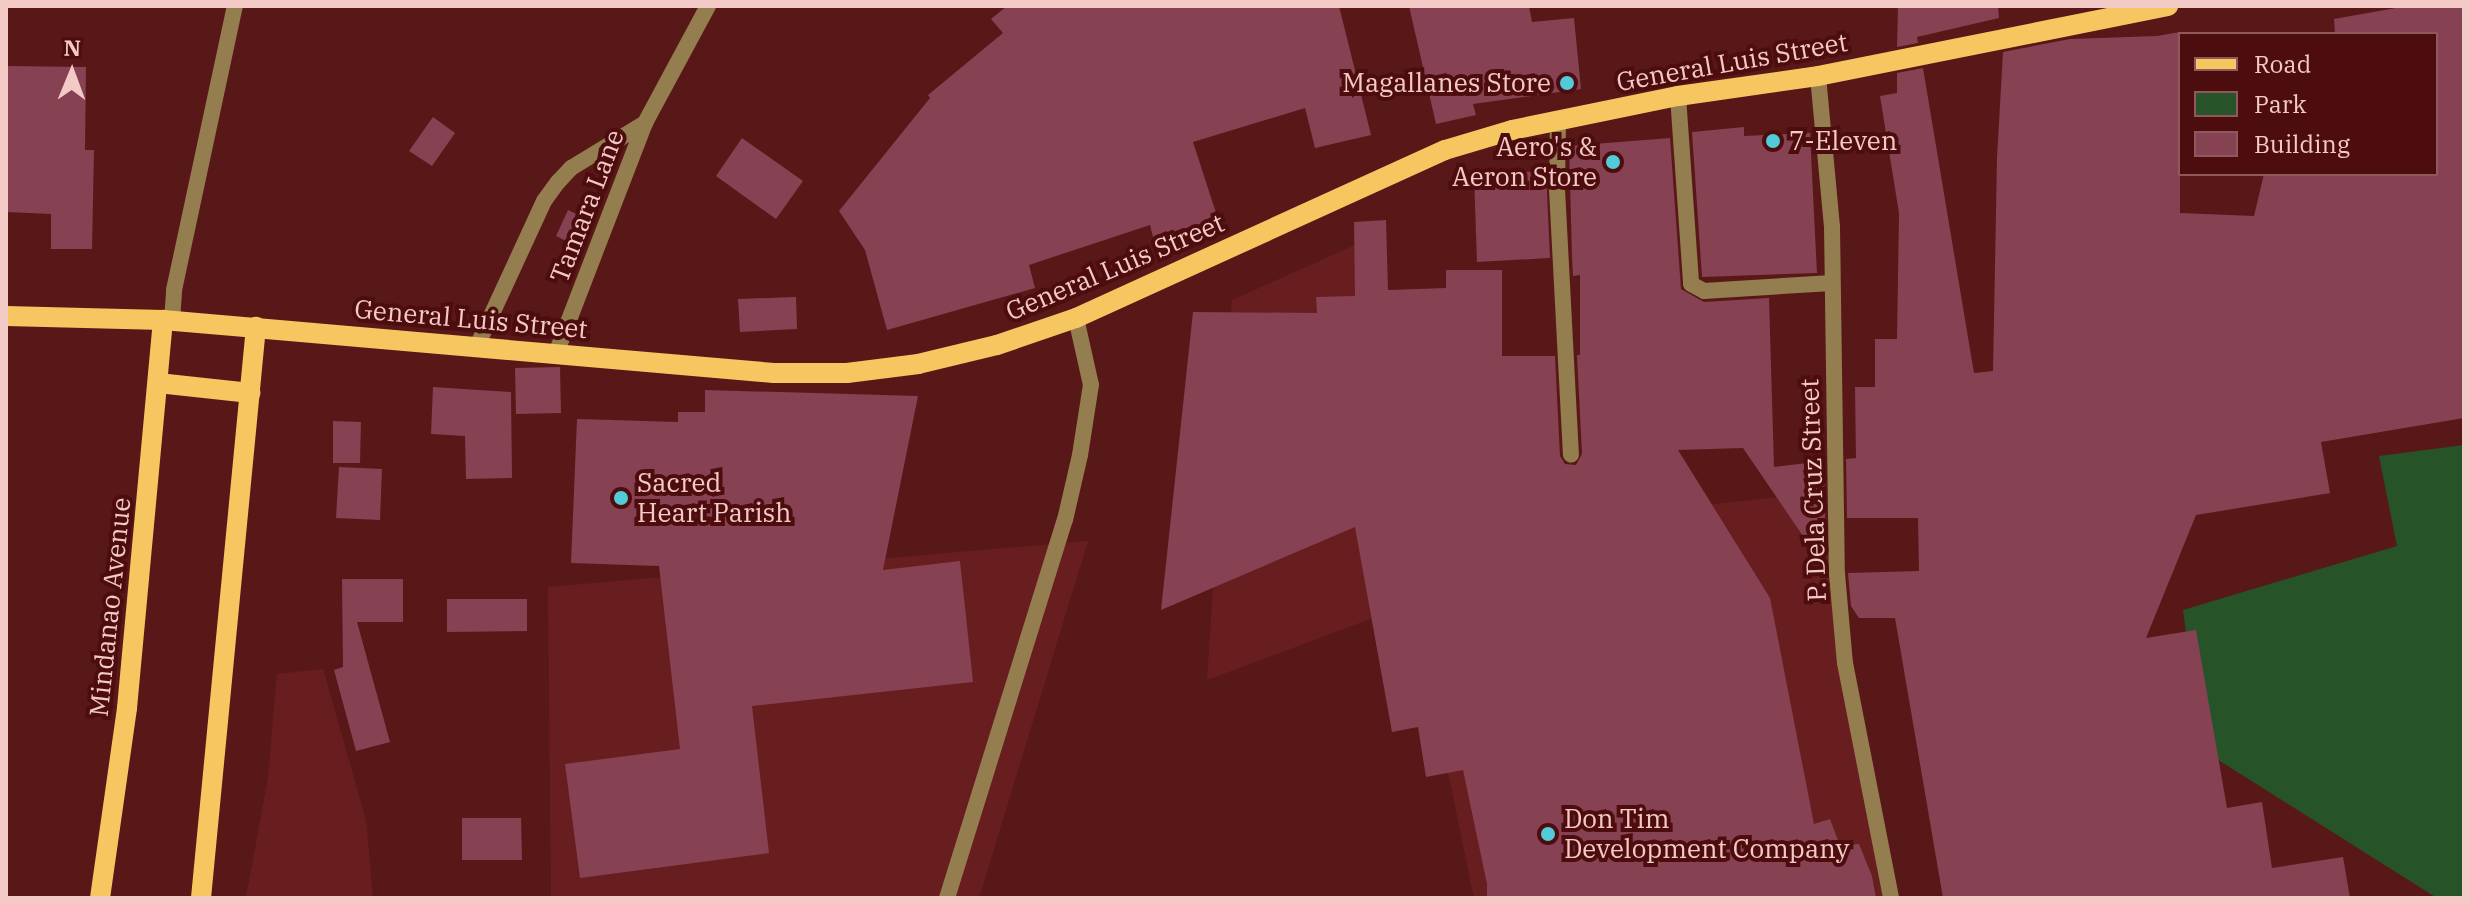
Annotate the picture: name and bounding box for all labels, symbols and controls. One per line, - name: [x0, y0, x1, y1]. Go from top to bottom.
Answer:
- street label: General Luis Street: [1614, 26, 1850, 98]
- north arrow: [32, 32, 112, 112]
- legend: [2178, 32, 2438, 176]
- text: N: [63, 33, 81, 62]
- text: Road: [2254, 48, 2311, 80]
- place label: Magallanes Store: [1342, 67, 1551, 99]
- marker: Magallanes Store: [1558, 74, 1576, 92]
- text: Park: [2254, 88, 2306, 120]
- street label: Tamara Lane: [544, 125, 630, 287]
- place label: 7-Eleven: [1789, 125, 1897, 157]
- text: Building: [2254, 128, 2350, 160]
- place label: Aero's & Aeron Store: [1452, 131, 1597, 192]
- marker: 7-Eleven: [1764, 132, 1782, 150]
- marker: Aero's & Aeron Store: [1604, 153, 1622, 171]
- street label: General Luis Street: [1001, 207, 1229, 327]
- street label: General Luis Street: [353, 293, 589, 345]
- street label: P. Dela Cruz Street: [1794, 378, 1832, 602]
- place label: Sacred Heart Parish: [637, 467, 792, 528]
- marker: Sacred Heart Parish: [612, 489, 630, 507]
- street label: Mindanao Avenue: [83, 496, 137, 718]
- place label: Don Tim Development Company: [1564, 803, 1849, 864]
- marker: Don Tim Development Company: [1539, 825, 1557, 843]

